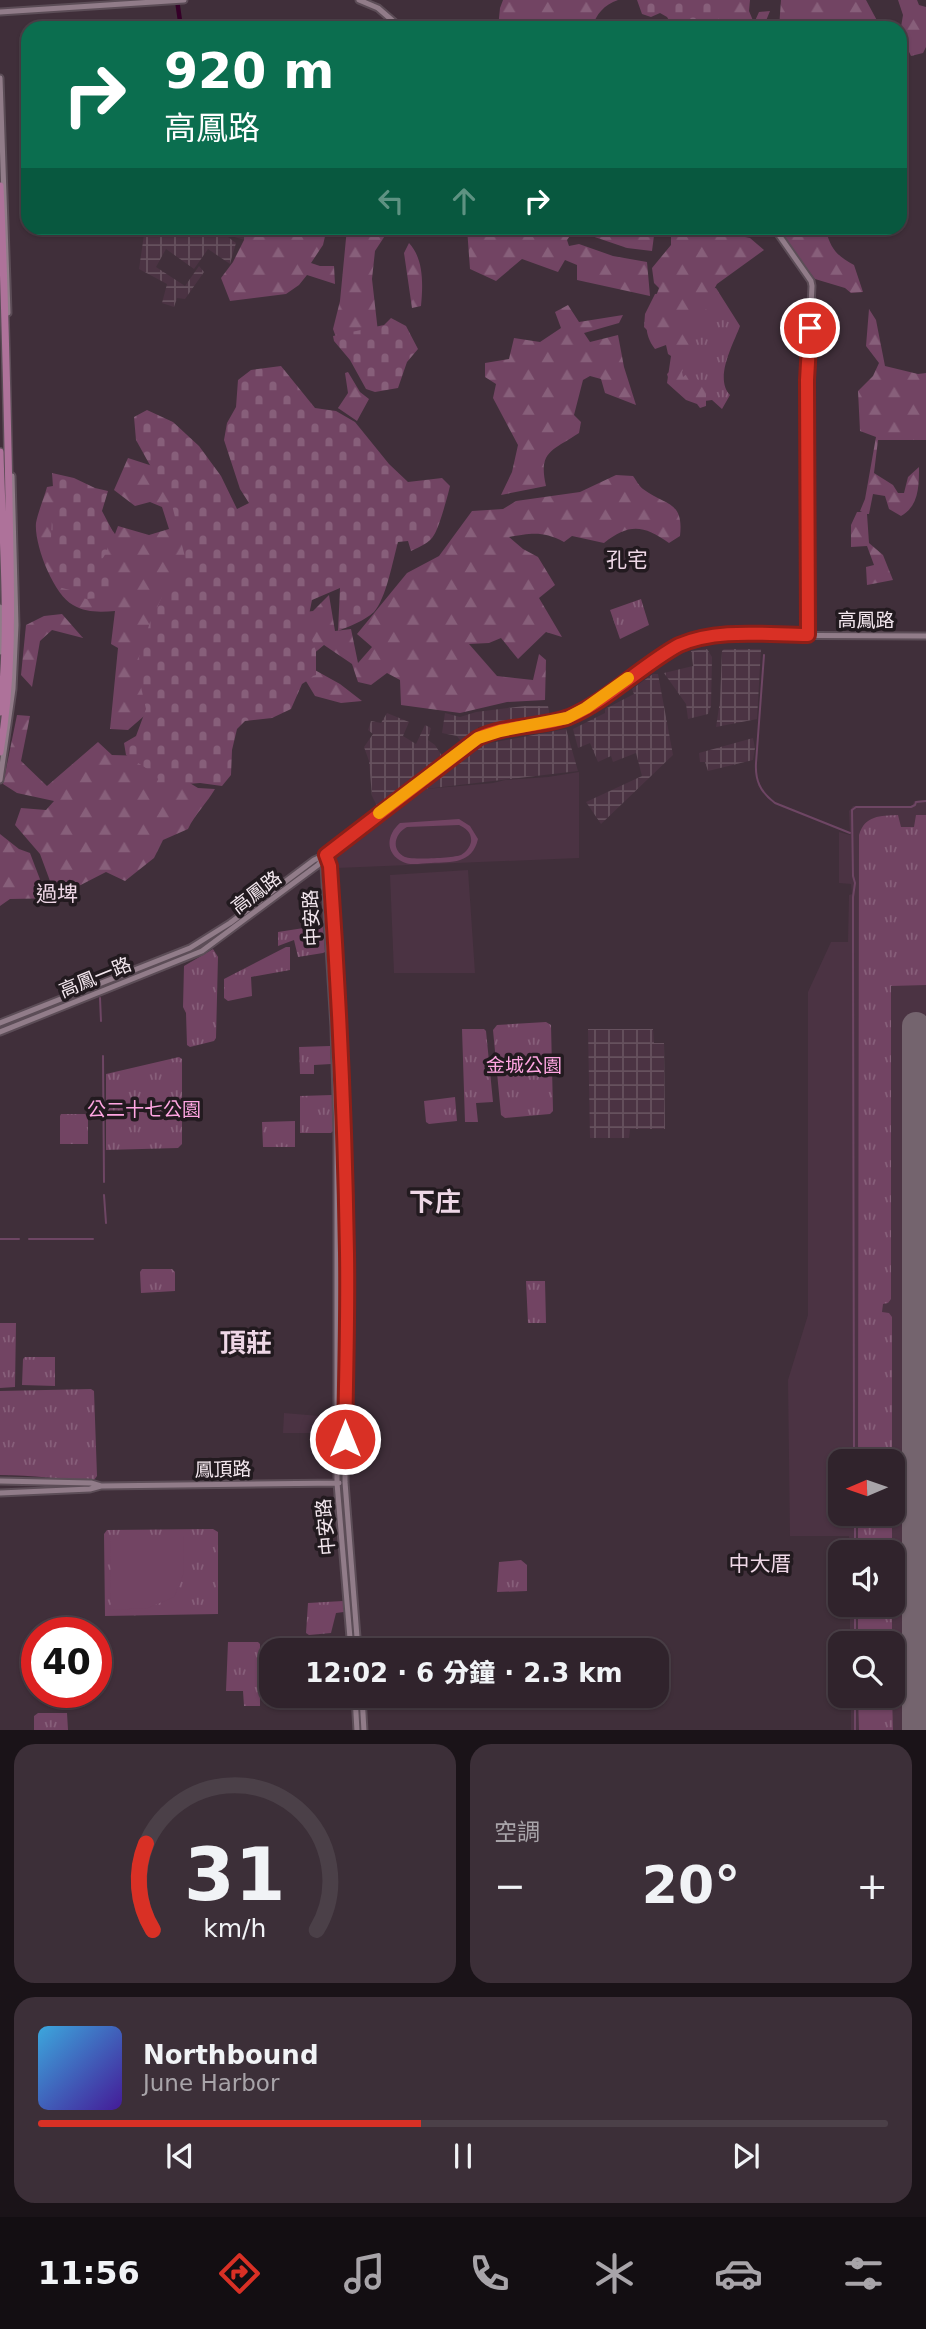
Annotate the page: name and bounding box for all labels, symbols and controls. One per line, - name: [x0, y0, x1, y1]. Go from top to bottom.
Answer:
- text: 920 m: [164, 43, 334, 100]
- icon: right: [49, 49, 140, 140]
- text: 高鳳路: [164, 109, 260, 147]
- icon: left: [372, 182, 410, 220]
- icon: ahead: [445, 182, 483, 220]
- icon: right: [518, 182, 556, 220]
- pin: [780, 298, 840, 358]
- icon: arrive: [791, 309, 829, 347]
- district label: 孔宅: [606, 548, 648, 572]
- street label: 高鳳路: [837, 609, 895, 631]
- street label: 高鳳路: [227, 866, 285, 918]
- district label: 過埤: [36, 882, 78, 906]
- street label: 中安路: [299, 889, 323, 947]
- street label: 高鳳一路: [56, 953, 134, 1001]
- park label: 金城公園: [486, 1054, 562, 1076]
- park label: 公二十七公園: [87, 1098, 201, 1120]
- district label: 下庄: [409, 1187, 461, 1217]
- district label: 頂莊: [220, 1328, 272, 1358]
- position arrow: [308, 1402, 382, 1476]
- north arrow: [828, 1449, 905, 1526]
- map controls: [828, 1449, 905, 1708]
- street label: 鳳頂路: [194, 1458, 252, 1480]
- street label: 中安路: [312, 1498, 338, 1556]
- button: sound: [828, 1540, 905, 1617]
- district label: 中大厝: [729, 1552, 792, 1576]
- speed limit sign: 40: [21, 1617, 112, 1708]
- button: search: [828, 1631, 905, 1708]
- text: 12:02 · 6 分鐘 · 2.3 km: [305, 1658, 623, 1688]
- text: 空調: [494, 1819, 540, 1845]
- text: 31: [184, 1832, 286, 1917]
- text: 20°: [642, 1855, 740, 1915]
- text: −: [494, 1864, 526, 1908]
- text: +: [856, 1864, 888, 1908]
- text: km/h: [203, 1913, 267, 1942]
- text: Northbound: [143, 2040, 319, 2070]
- text: June Harbor: [143, 2070, 279, 2096]
- icon: previous: [161, 2137, 199, 2175]
- icon: pause: [444, 2137, 482, 2175]
- icon: next: [727, 2137, 765, 2175]
- icon: directions: [215, 2249, 264, 2298]
- icon: music: [340, 2249, 389, 2298]
- icon: phone: [465, 2249, 514, 2298]
- icon: climate: [590, 2249, 639, 2298]
- icon: car: [714, 2249, 763, 2298]
- icon: filters: [839, 2249, 888, 2298]
- text: 11:56: [38, 2254, 140, 2292]

